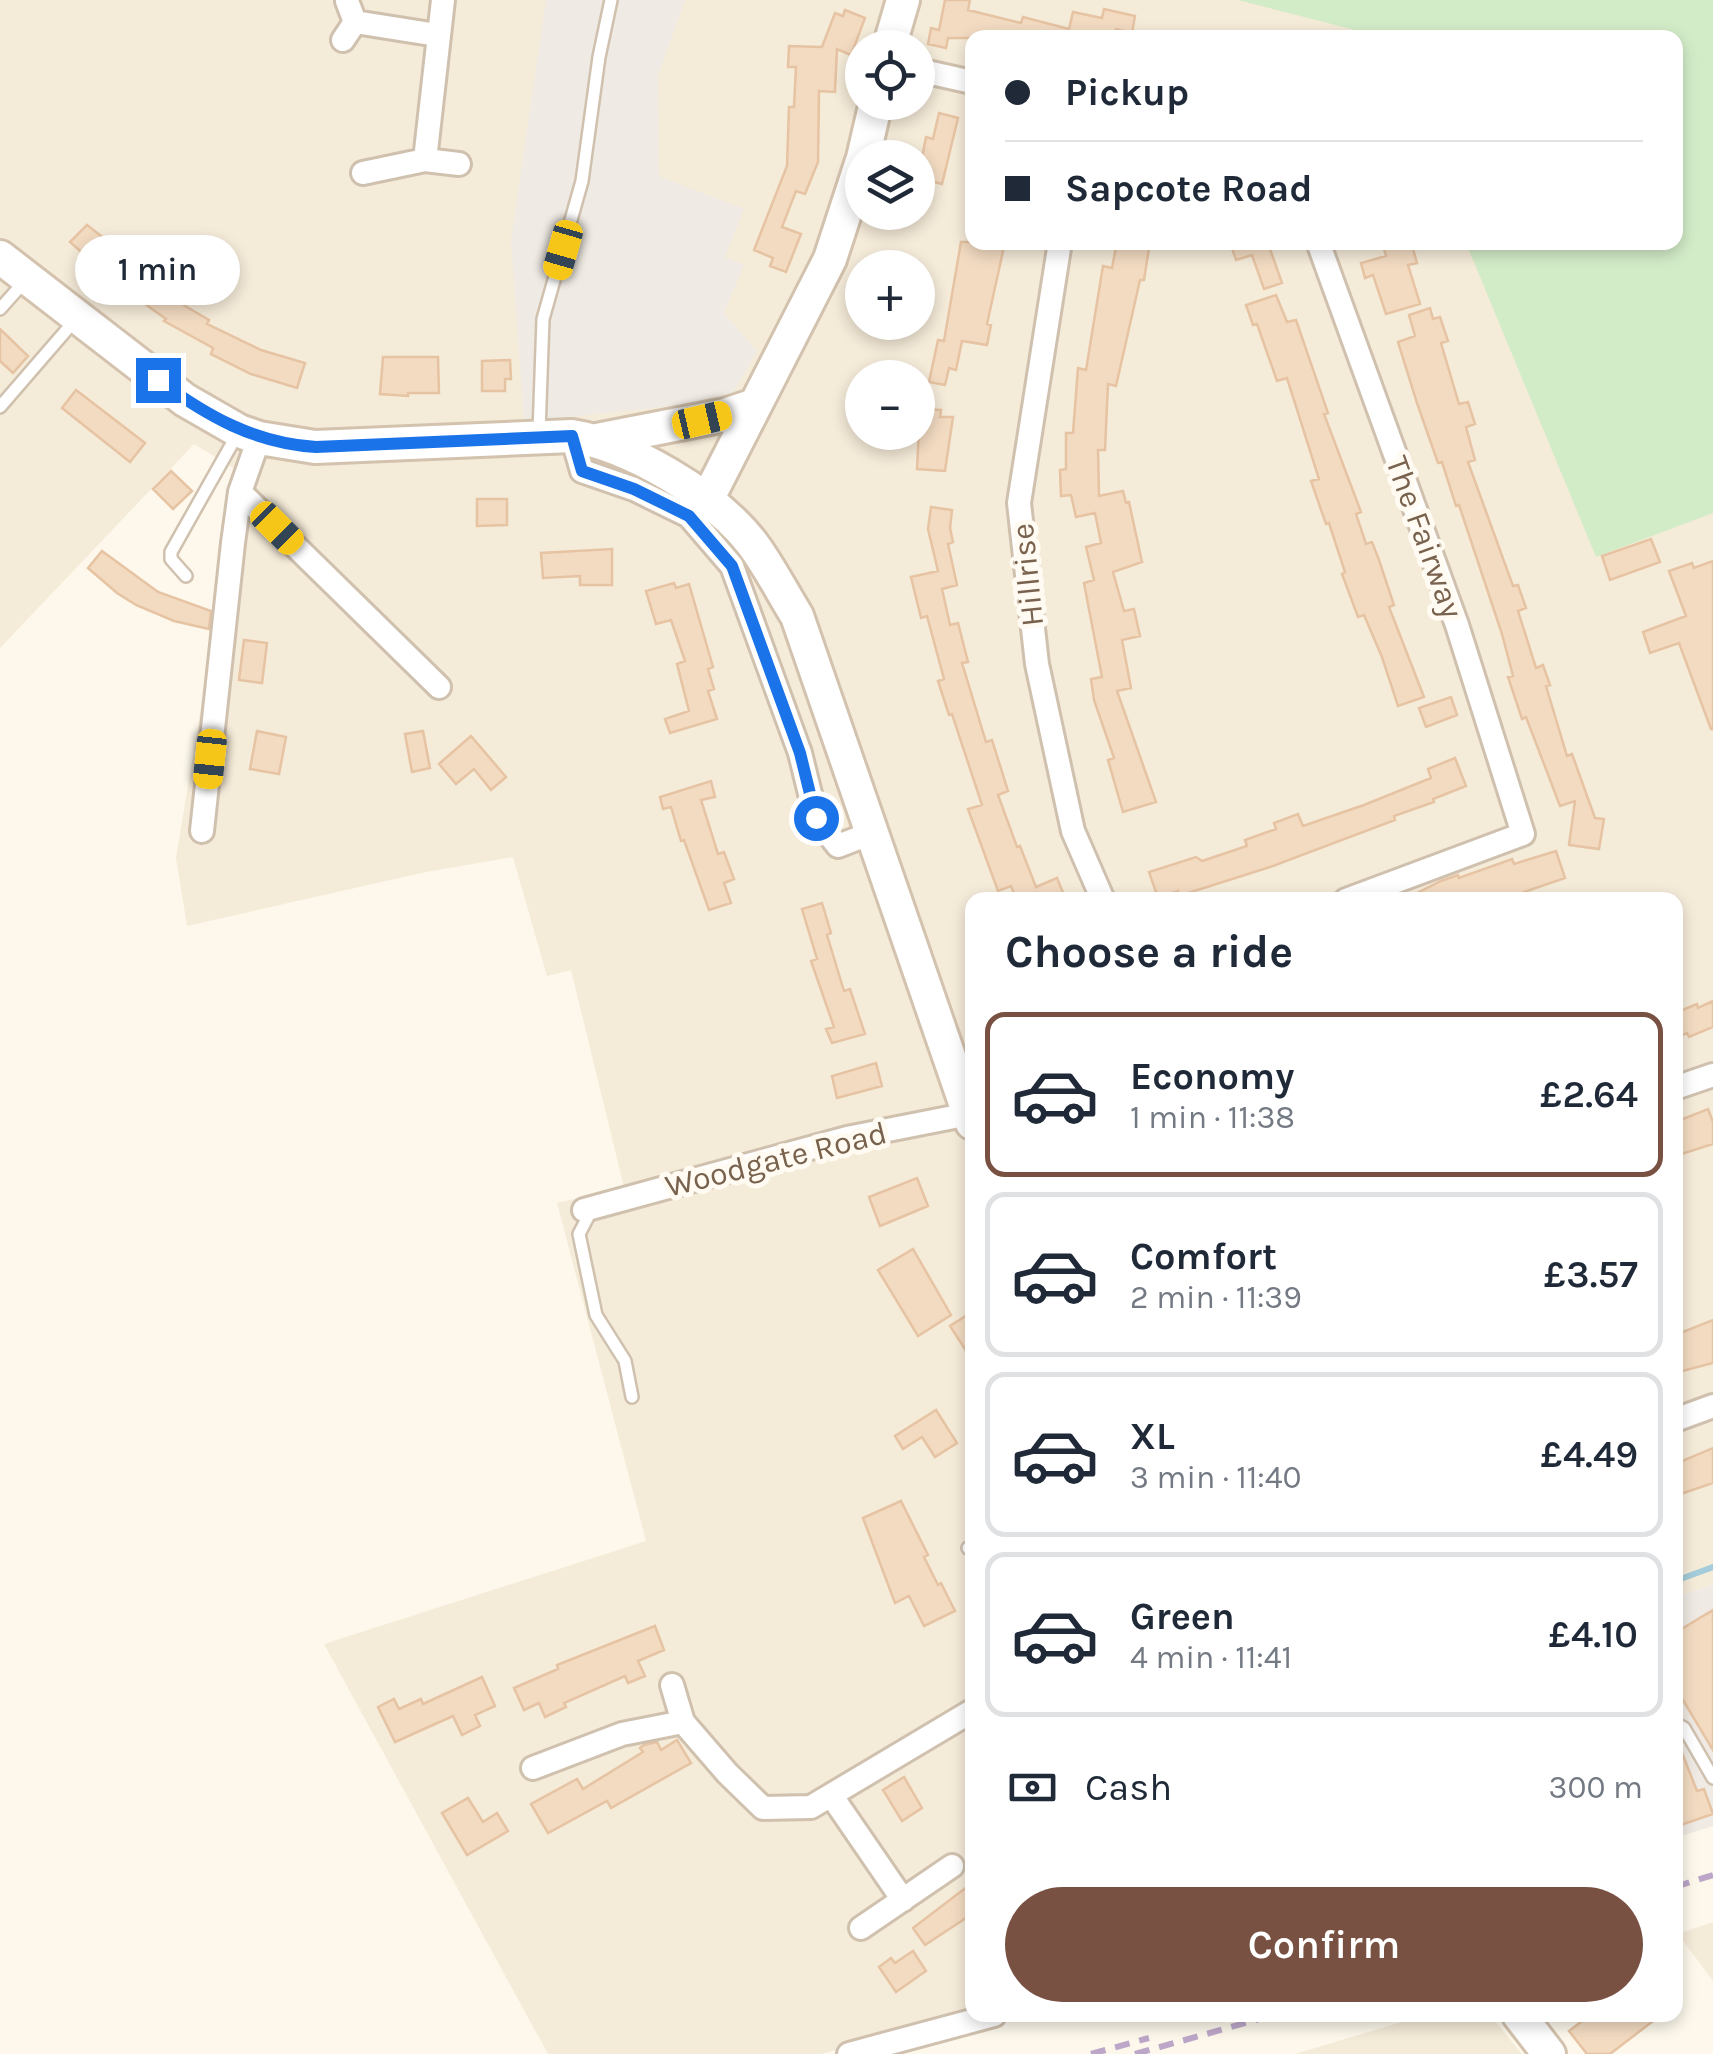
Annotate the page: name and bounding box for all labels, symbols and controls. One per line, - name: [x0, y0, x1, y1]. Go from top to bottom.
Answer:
- map controls: [845, 30, 935, 450]
- button: locate: [845, 30, 935, 120]
- text: Pickup: [1065, 70, 1189, 115]
- button: layers: [845, 140, 935, 230]
- text: Sapcote Road: [1065, 166, 1313, 211]
- car: [540, 217, 586, 283]
- callout: 1 min: [76, 235, 240, 305]
- button: +: [845, 250, 935, 340]
- text: 1 min: [118, 251, 197, 288]
- route end: [136, 358, 181, 403]
- button: −: [845, 360, 935, 450]
- car: [669, 399, 735, 441]
- street label: The Fairway: [1378, 451, 1471, 623]
- car: [245, 496, 309, 560]
- street label: Hillrise: [1004, 522, 1051, 628]
- car: [192, 728, 228, 790]
- route start: [794, 796, 839, 841]
- text: Choose a ride: [1005, 926, 1293, 978]
- icon: car: [1010, 1050, 1100, 1140]
- text: Economy: [1130, 1054, 1294, 1099]
- text: £2.64: [1540, 1072, 1638, 1117]
- text: 1 min · 11:38: [1130, 1099, 1295, 1136]
- street label: Woodgate Road: [662, 1114, 891, 1205]
- icon: car: [1010, 1230, 1100, 1320]
- text: Comfort: [1130, 1234, 1277, 1279]
- text: £3.57: [1544, 1252, 1638, 1297]
- text: 2 min · 11:39: [1130, 1279, 1302, 1316]
- icon: car: [1010, 1410, 1100, 1500]
- text: XL: [1130, 1414, 1175, 1459]
- text: £4.49: [1540, 1432, 1638, 1477]
- text: 3 min · 11:40: [1130, 1459, 1302, 1496]
- icon: car: [1010, 1590, 1100, 1680]
- text: Green: [1130, 1594, 1235, 1639]
- text: £4.10: [1549, 1612, 1638, 1657]
- text: 4 min · 11:41: [1130, 1639, 1292, 1676]
- icon: cash: [1005, 1760, 1060, 1815]
- text: Cash: [1085, 1765, 1172, 1810]
- text: 300 m: [1549, 1769, 1643, 1806]
- button: Confirm: [1005, 1887, 1643, 2002]

